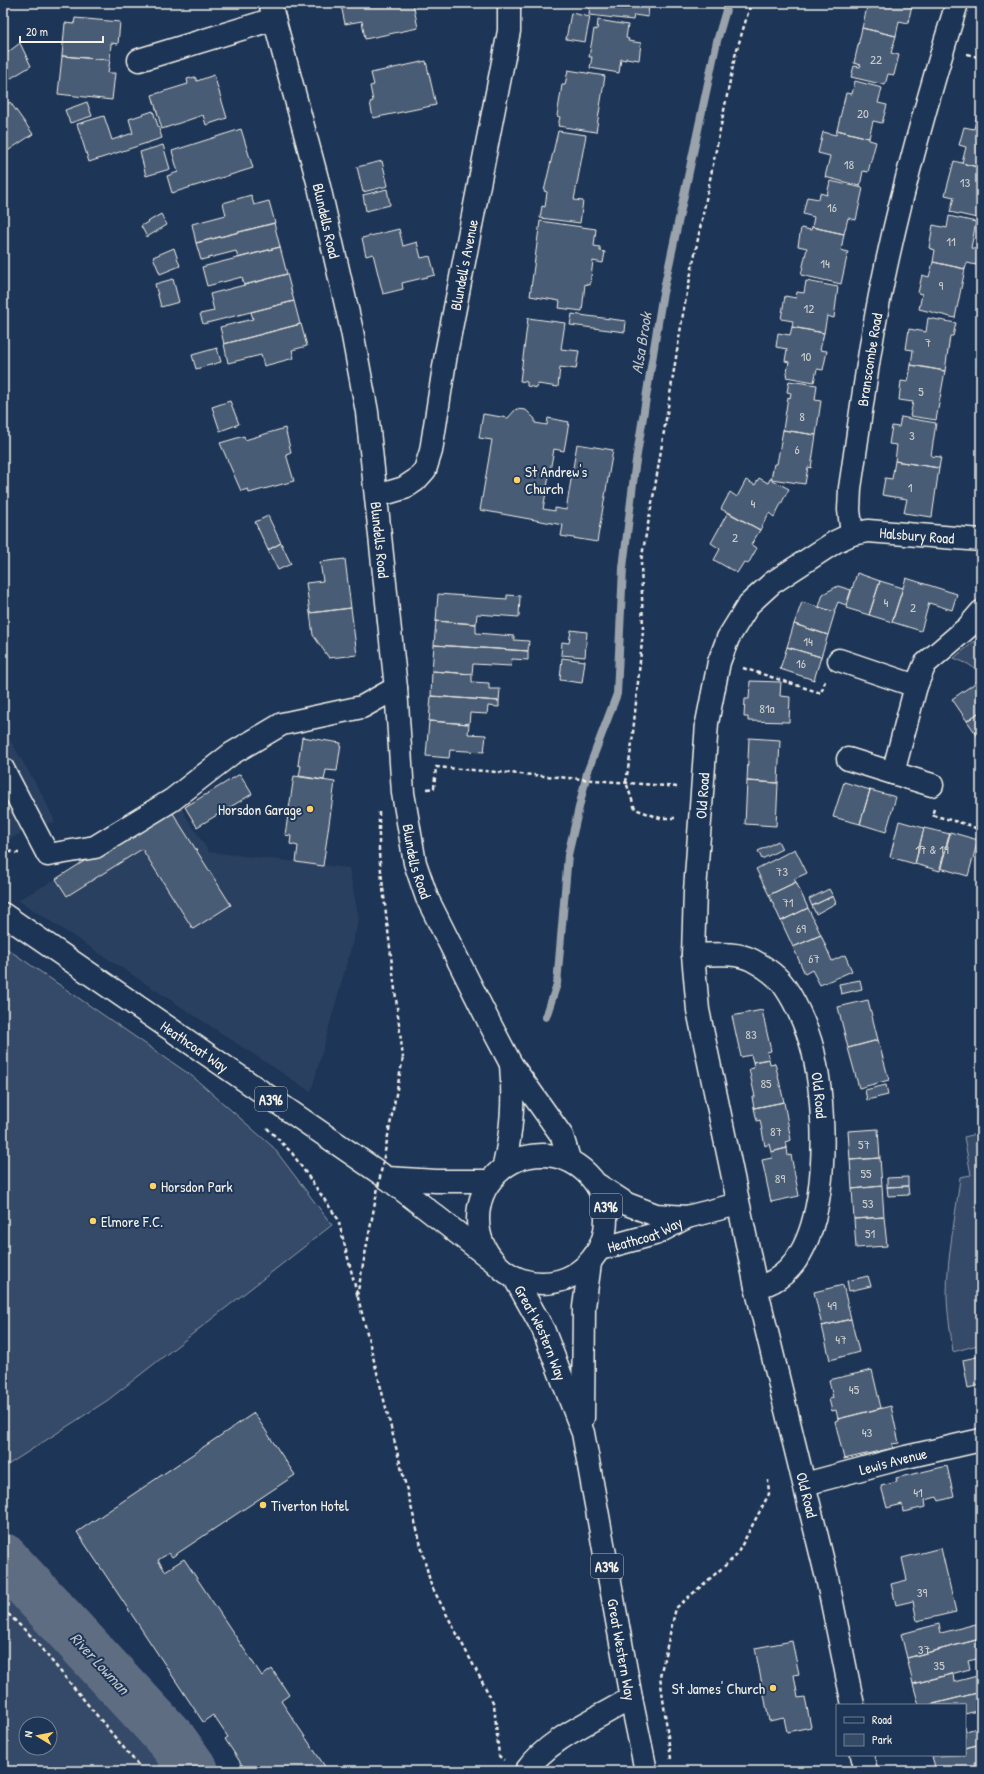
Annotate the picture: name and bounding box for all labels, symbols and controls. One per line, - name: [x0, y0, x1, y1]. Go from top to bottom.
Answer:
- scale bar: [20, 18, 103, 44]
- text: 20 m: [26, 23, 48, 40]
- house number: 22: [870, 50, 882, 68]
- house number: 20: [857, 104, 869, 122]
- house number: 18: [844, 155, 855, 173]
- house number: 13: [960, 173, 970, 191]
- street label: Blundells Road: [308, 181, 346, 260]
- house number: 16: [827, 198, 837, 216]
- street label: Blundell's Avenue: [444, 217, 483, 312]
- house number: 11: [946, 232, 956, 250]
- house number: 14: [820, 254, 830, 272]
- house number: 9: [939, 276, 944, 294]
- house number: 12: [804, 299, 814, 317]
- water label: Alsa Brook: [625, 309, 657, 375]
- street label: Branscombe Road: [851, 311, 887, 408]
- house number: 7: [925, 333, 931, 351]
- house number: 10: [801, 347, 811, 365]
- house number: 5: [918, 382, 924, 400]
- house number: 8: [799, 407, 805, 425]
- house number: 3: [909, 426, 915, 444]
- house number: 6: [794, 440, 800, 458]
- place label: St Andrew's Church: [525, 461, 588, 499]
- marker: St Andrew's Church: [512, 475, 522, 485]
- house number: 1: [908, 478, 913, 496]
- house number: 4: [751, 494, 756, 512]
- street label: Blundells Road: [366, 501, 395, 579]
- street label: Halsbury Road: [879, 521, 955, 548]
- house number: 2: [732, 528, 738, 546]
- house number: 4: [884, 593, 889, 611]
- house number: 2: [910, 598, 916, 616]
- house number: 14: [803, 632, 813, 650]
- house number: 16: [796, 654, 806, 672]
- house number: 81a: [759, 699, 775, 717]
- street label: Old Road: [690, 772, 714, 820]
- place label: Horsdon Garage: [218, 799, 302, 820]
- marker: Horsdon Garage: [305, 804, 315, 814]
- street label: Blundells Road: [398, 822, 437, 902]
- house number: 17 & 19: [915, 840, 949, 858]
- house number: 73: [776, 862, 788, 880]
- house number: 71: [782, 893, 794, 911]
- house number: 69: [796, 919, 806, 937]
- house number: 67: [808, 949, 820, 967]
- street label: Heathcoat Way: [157, 1015, 233, 1077]
- house number: 83: [745, 1025, 757, 1043]
- street label: Old Road: [807, 1071, 832, 1119]
- house number: 85: [760, 1074, 772, 1092]
- road number: A396: [255, 1087, 287, 1111]
- house number: 87: [770, 1122, 782, 1140]
- house number: 57: [858, 1135, 870, 1153]
- house number: 55: [861, 1164, 872, 1182]
- house number: 89: [775, 1169, 785, 1187]
- place label: Horsdon Park: [161, 1176, 233, 1197]
- marker: Horsdon Park: [148, 1181, 158, 1191]
- road number: A396: [590, 1194, 622, 1218]
- house number: 53: [862, 1194, 874, 1212]
- place label: Elmore F.C.: [101, 1211, 163, 1232]
- street label: Heathcoat Way: [605, 1211, 686, 1257]
- marker: Elmore F.C.: [88, 1216, 98, 1226]
- house number: 51: [865, 1224, 875, 1242]
- street label: Great Western Way: [510, 1281, 572, 1383]
- house number: 49: [827, 1296, 837, 1314]
- house number: 47: [835, 1330, 847, 1348]
- house number: 45: [849, 1380, 860, 1398]
- house number: 43: [862, 1423, 873, 1441]
- street label: Lewis Avenue: [857, 1442, 929, 1480]
- street label: Old Road: [791, 1470, 823, 1520]
- house number: 41: [913, 1483, 923, 1501]
- place label: Tiverton Hotel: [271, 1495, 349, 1516]
- marker: Tiverton Hotel: [258, 1500, 268, 1510]
- road number: A396: [591, 1554, 623, 1578]
- house number: 39: [917, 1583, 928, 1601]
- street label: Great Western Way: [603, 1597, 642, 1702]
- water label: River Lowman: [65, 1627, 136, 1700]
- house number: 37: [918, 1640, 930, 1658]
- house number: 35: [933, 1656, 945, 1674]
- place label: St James' Church: [672, 1678, 765, 1699]
- marker: St James' Church: [768, 1683, 778, 1693]
- legend: [836, 1704, 966, 1756]
- text: Road: [872, 1711, 892, 1728]
- north arrow: [18, 1716, 58, 1756]
- text: N: [21, 1730, 36, 1738]
- text: Park: [872, 1731, 892, 1748]

